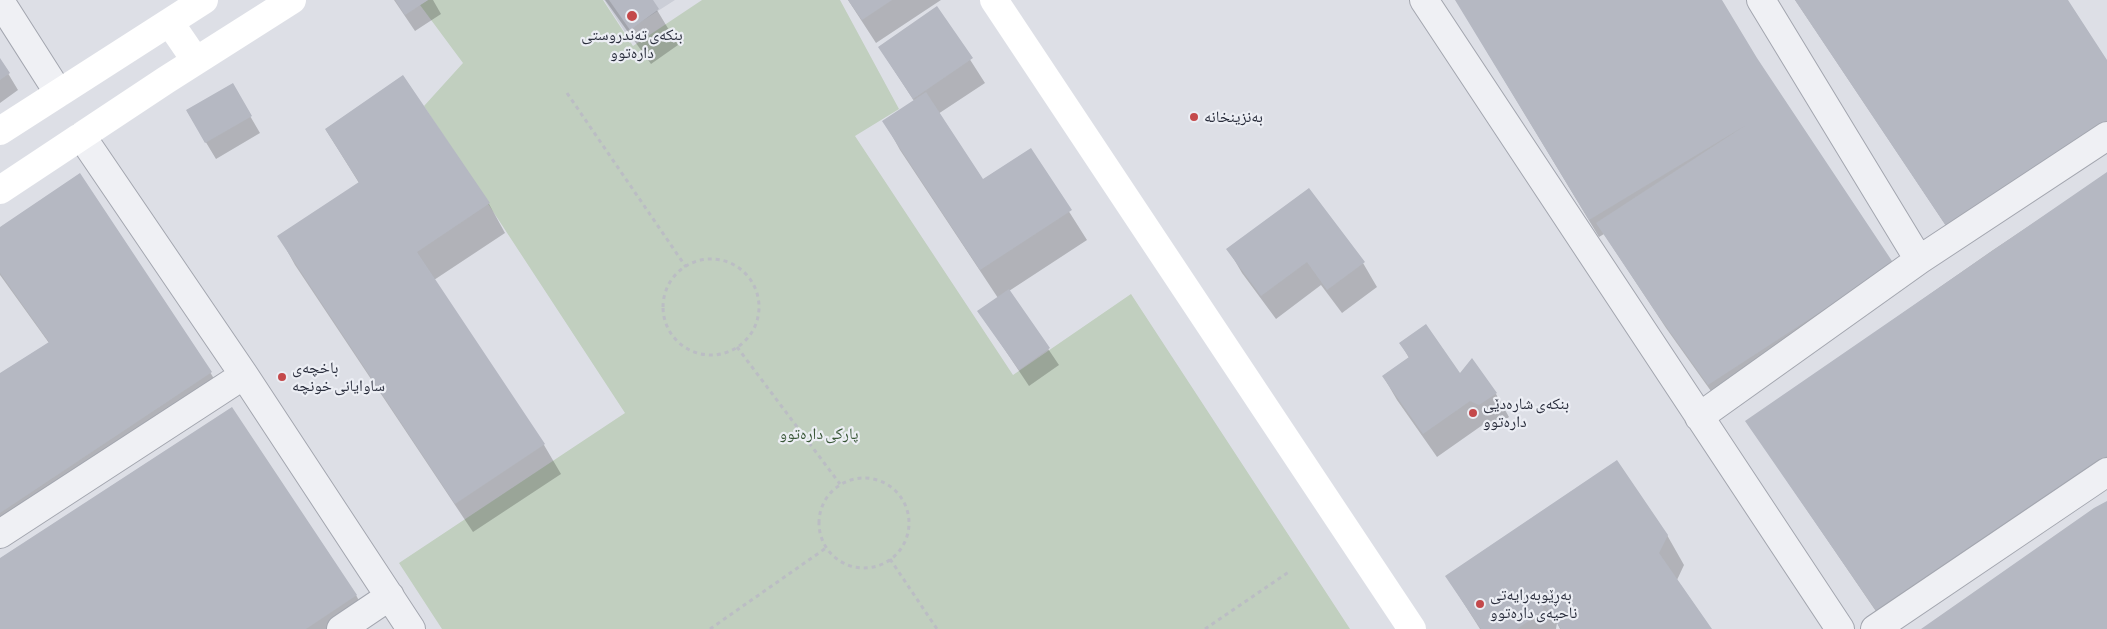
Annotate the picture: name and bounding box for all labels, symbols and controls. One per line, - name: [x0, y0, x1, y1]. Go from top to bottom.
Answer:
- marker: بنکەی تەندروستی دارەتوو: [625, 9, 639, 23]
- place label: بنکەی تەندروستی دارەتوو: [581, 25, 683, 63]
- place label: بەنزینخانە: [1204, 107, 1263, 127]
- marker: بەنزینخانە: [1188, 111, 1200, 123]
- place label: باخچەی ساوایانی خونچە: [292, 358, 385, 396]
- marker: باخچەی ساوایانی خونچە: [276, 371, 288, 383]
- place label: بنکەی شارەدێی دارەتوو: [1483, 394, 1569, 432]
- marker: بنکەی شارەدێی دارەتوو: [1467, 407, 1479, 419]
- park label: پارکی دارەتوو: [779, 424, 859, 444]
- place label: بەڕێوبەرایەتی ناحیەی دارەتوو: [1490, 585, 1577, 623]
- marker: بەڕێوبەرایەتی ناحیەی دارەتوو: [1474, 598, 1486, 610]

